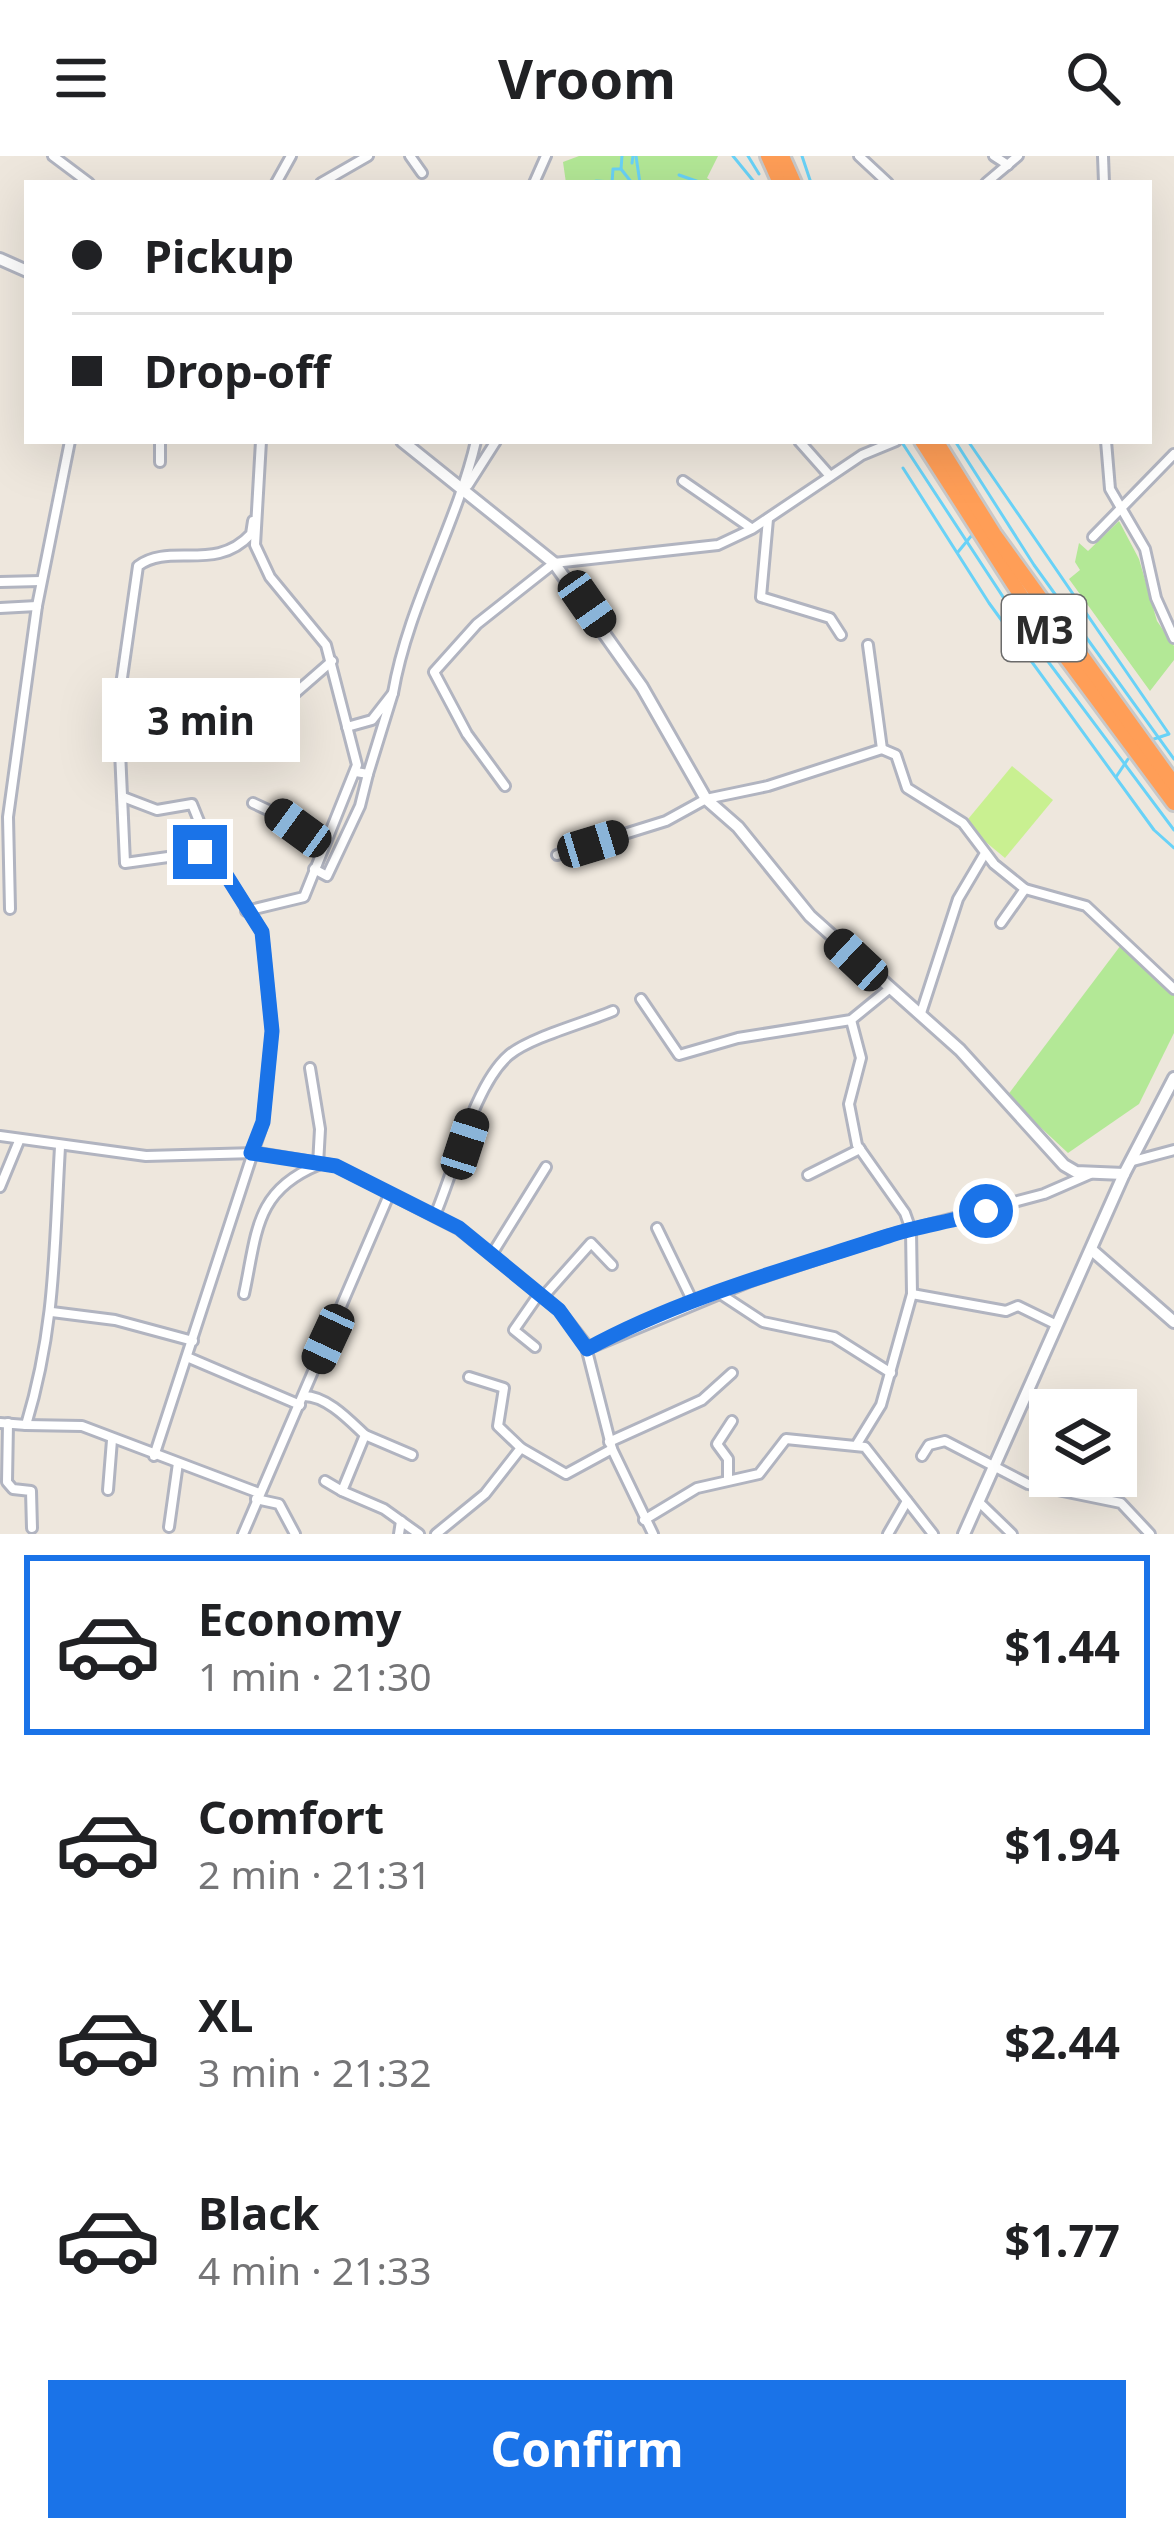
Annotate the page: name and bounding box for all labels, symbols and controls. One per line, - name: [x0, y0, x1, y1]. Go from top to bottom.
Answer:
- text: Vroom: [498, 41, 676, 115]
- icon: menu: [48, 45, 114, 111]
- icon: search: [1060, 45, 1126, 111]
- text: Pickup: [144, 225, 294, 286]
- text: Drop-off: [144, 340, 330, 401]
- car: [552, 564, 622, 644]
- road number: M3: [1002, 595, 1086, 661]
- callout: 3 min: [101, 678, 299, 762]
- text: 3 min: [147, 693, 255, 746]
- car: [258, 792, 338, 864]
- car: [553, 816, 633, 872]
- route end: [173, 825, 227, 879]
- car: [817, 922, 895, 998]
- car: [437, 1104, 493, 1184]
- route start: [959, 1184, 1013, 1238]
- car: [296, 1299, 360, 1379]
- map controls: [1029, 1389, 1137, 1497]
- button: layers: [1029, 1389, 1137, 1497]
- text: Economy: [198, 1588, 402, 1649]
- icon: car: [54, 1591, 162, 1699]
- text: $1.44: [1004, 1615, 1120, 1676]
- text: 1 min · 21:30: [198, 1649, 432, 1702]
- text: Comfort: [198, 1786, 384, 1847]
- icon: car: [54, 1789, 162, 1897]
- text: $1.94: [1004, 1813, 1120, 1874]
- text: 2 min · 21:31: [198, 1847, 432, 1900]
- text: XL: [198, 1984, 253, 2045]
- icon: car: [54, 1987, 162, 2095]
- text: $2.44: [1004, 2011, 1120, 2072]
- text: 3 min · 21:32: [198, 2045, 432, 2098]
- text: Black: [198, 2182, 319, 2243]
- icon: car: [54, 2185, 162, 2293]
- text: $1.77: [1004, 2209, 1120, 2270]
- text: 4 min · 21:33: [198, 2243, 432, 2296]
- button: Confirm: [48, 2380, 1126, 2518]

